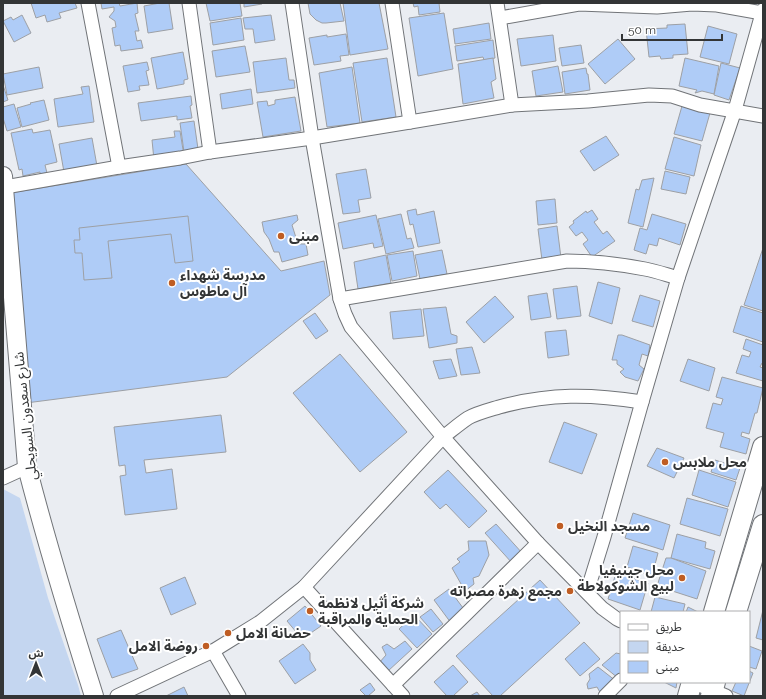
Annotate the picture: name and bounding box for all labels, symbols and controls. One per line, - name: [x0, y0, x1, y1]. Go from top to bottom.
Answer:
- scale bar: [622, 16, 722, 42]
- text: 50 m: [628, 23, 656, 37]
- place label: مبنى: [289, 228, 319, 244]
- marker: مبنى: [276, 231, 286, 241]
- place label: مدرسة شهداء آل ماطوس: [180, 267, 266, 300]
- marker: مدرسة شهداء آل ماطوس: [167, 278, 177, 288]
- street label: شارع سعدون السويحلي: [10, 351, 43, 481]
- place label: محل ملابس: [673, 454, 747, 470]
- marker: محل ملابس: [660, 457, 670, 467]
- place label: مسجد النخيل: [568, 518, 650, 534]
- marker: مسجد النخيل: [555, 521, 565, 531]
- place label: محل جينيفيا لبيع الشوكولاطة: [577, 562, 674, 596]
- marker: محل جينيفيا لبيع الشوكولاطة: [677, 573, 687, 583]
- place label: مجمع زهرة مصراته: [450, 583, 562, 601]
- marker: مجمع زهرة مصراته: [565, 586, 575, 596]
- place label: شركة أثيل لانظمة الحماية والمراقبة: [318, 594, 424, 628]
- marker: شركة أثيل لانظمة الحماية والمراقبة: [305, 606, 315, 616]
- legend: [620, 611, 750, 683]
- text: طريق: [656, 620, 682, 635]
- place label: حضانة الامل: [236, 625, 311, 641]
- marker: حضانة الامل: [223, 628, 233, 638]
- place label: روضة الامل: [129, 638, 198, 655]
- text: حديقة: [656, 640, 685, 654]
- marker: روضة الامل: [201, 641, 211, 651]
- north arrow: [16, 643, 56, 683]
- text: ش: [28, 647, 44, 660]
- text: مبنى: [656, 660, 679, 674]

